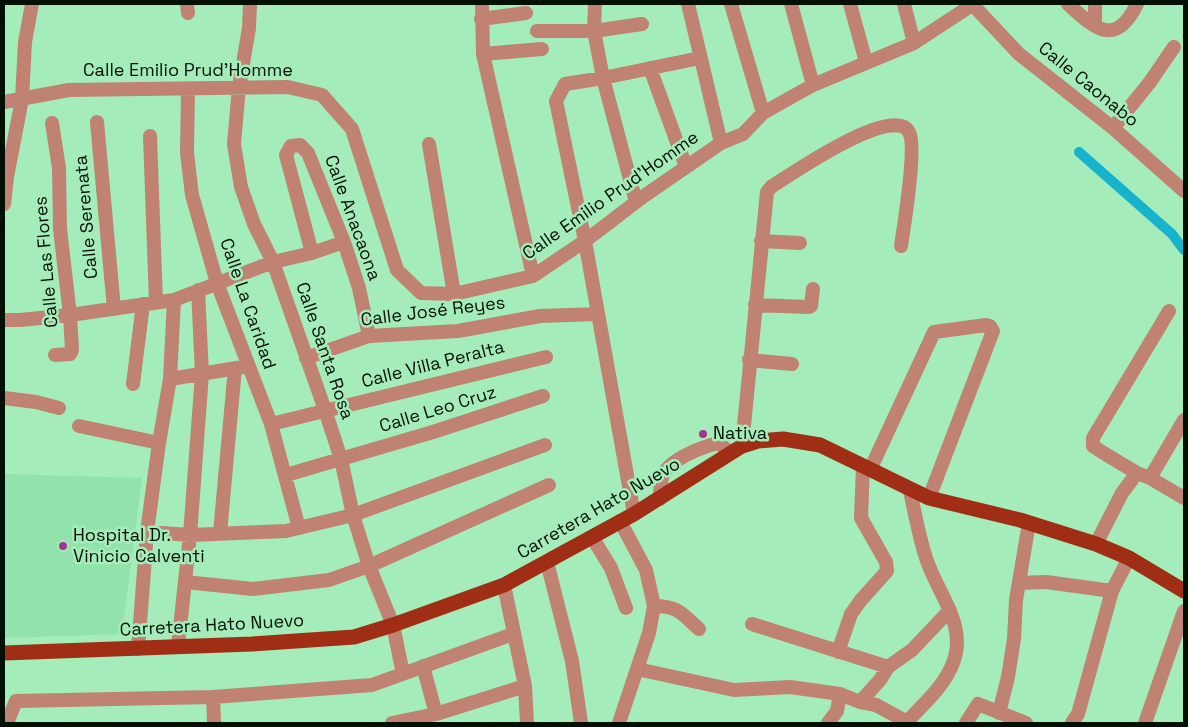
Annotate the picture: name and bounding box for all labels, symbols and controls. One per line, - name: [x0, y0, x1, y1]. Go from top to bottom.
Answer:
- street label: Calle Caonabo: [1033, 38, 1143, 132]
- street label: Calle Emilio Prud'Homme: [83, 60, 293, 82]
- street label: Calle Emilio Prud'Homme: [519, 127, 703, 265]
- street label: Calle Anacaona: [319, 152, 385, 284]
- street label: Calle Serenata: [71, 154, 103, 280]
- street label: Calle Las Flores: [30, 195, 64, 329]
- street label: Calle La Caridad: [214, 236, 280, 372]
- street label: Calle Santa Rosa: [290, 280, 358, 422]
- street label: Calle José Reyes: [360, 292, 506, 332]
- street label: Calle Villa Peralta: [359, 337, 507, 393]
- street label: Calle Leo Cruz: [377, 382, 499, 438]
- place label: Nativa: [713, 423, 767, 445]
- marker: Nativa: [697, 428, 709, 440]
- street label: Carretera Hato Nuevo: [514, 454, 684, 564]
- place label: Hospital Dr. Vinicio Calventi: [73, 525, 205, 568]
- marker: Hospital Dr. Vinicio Calventi: [57, 540, 69, 552]
- street label: Carretera Hato Nuevo: [119, 610, 305, 642]

